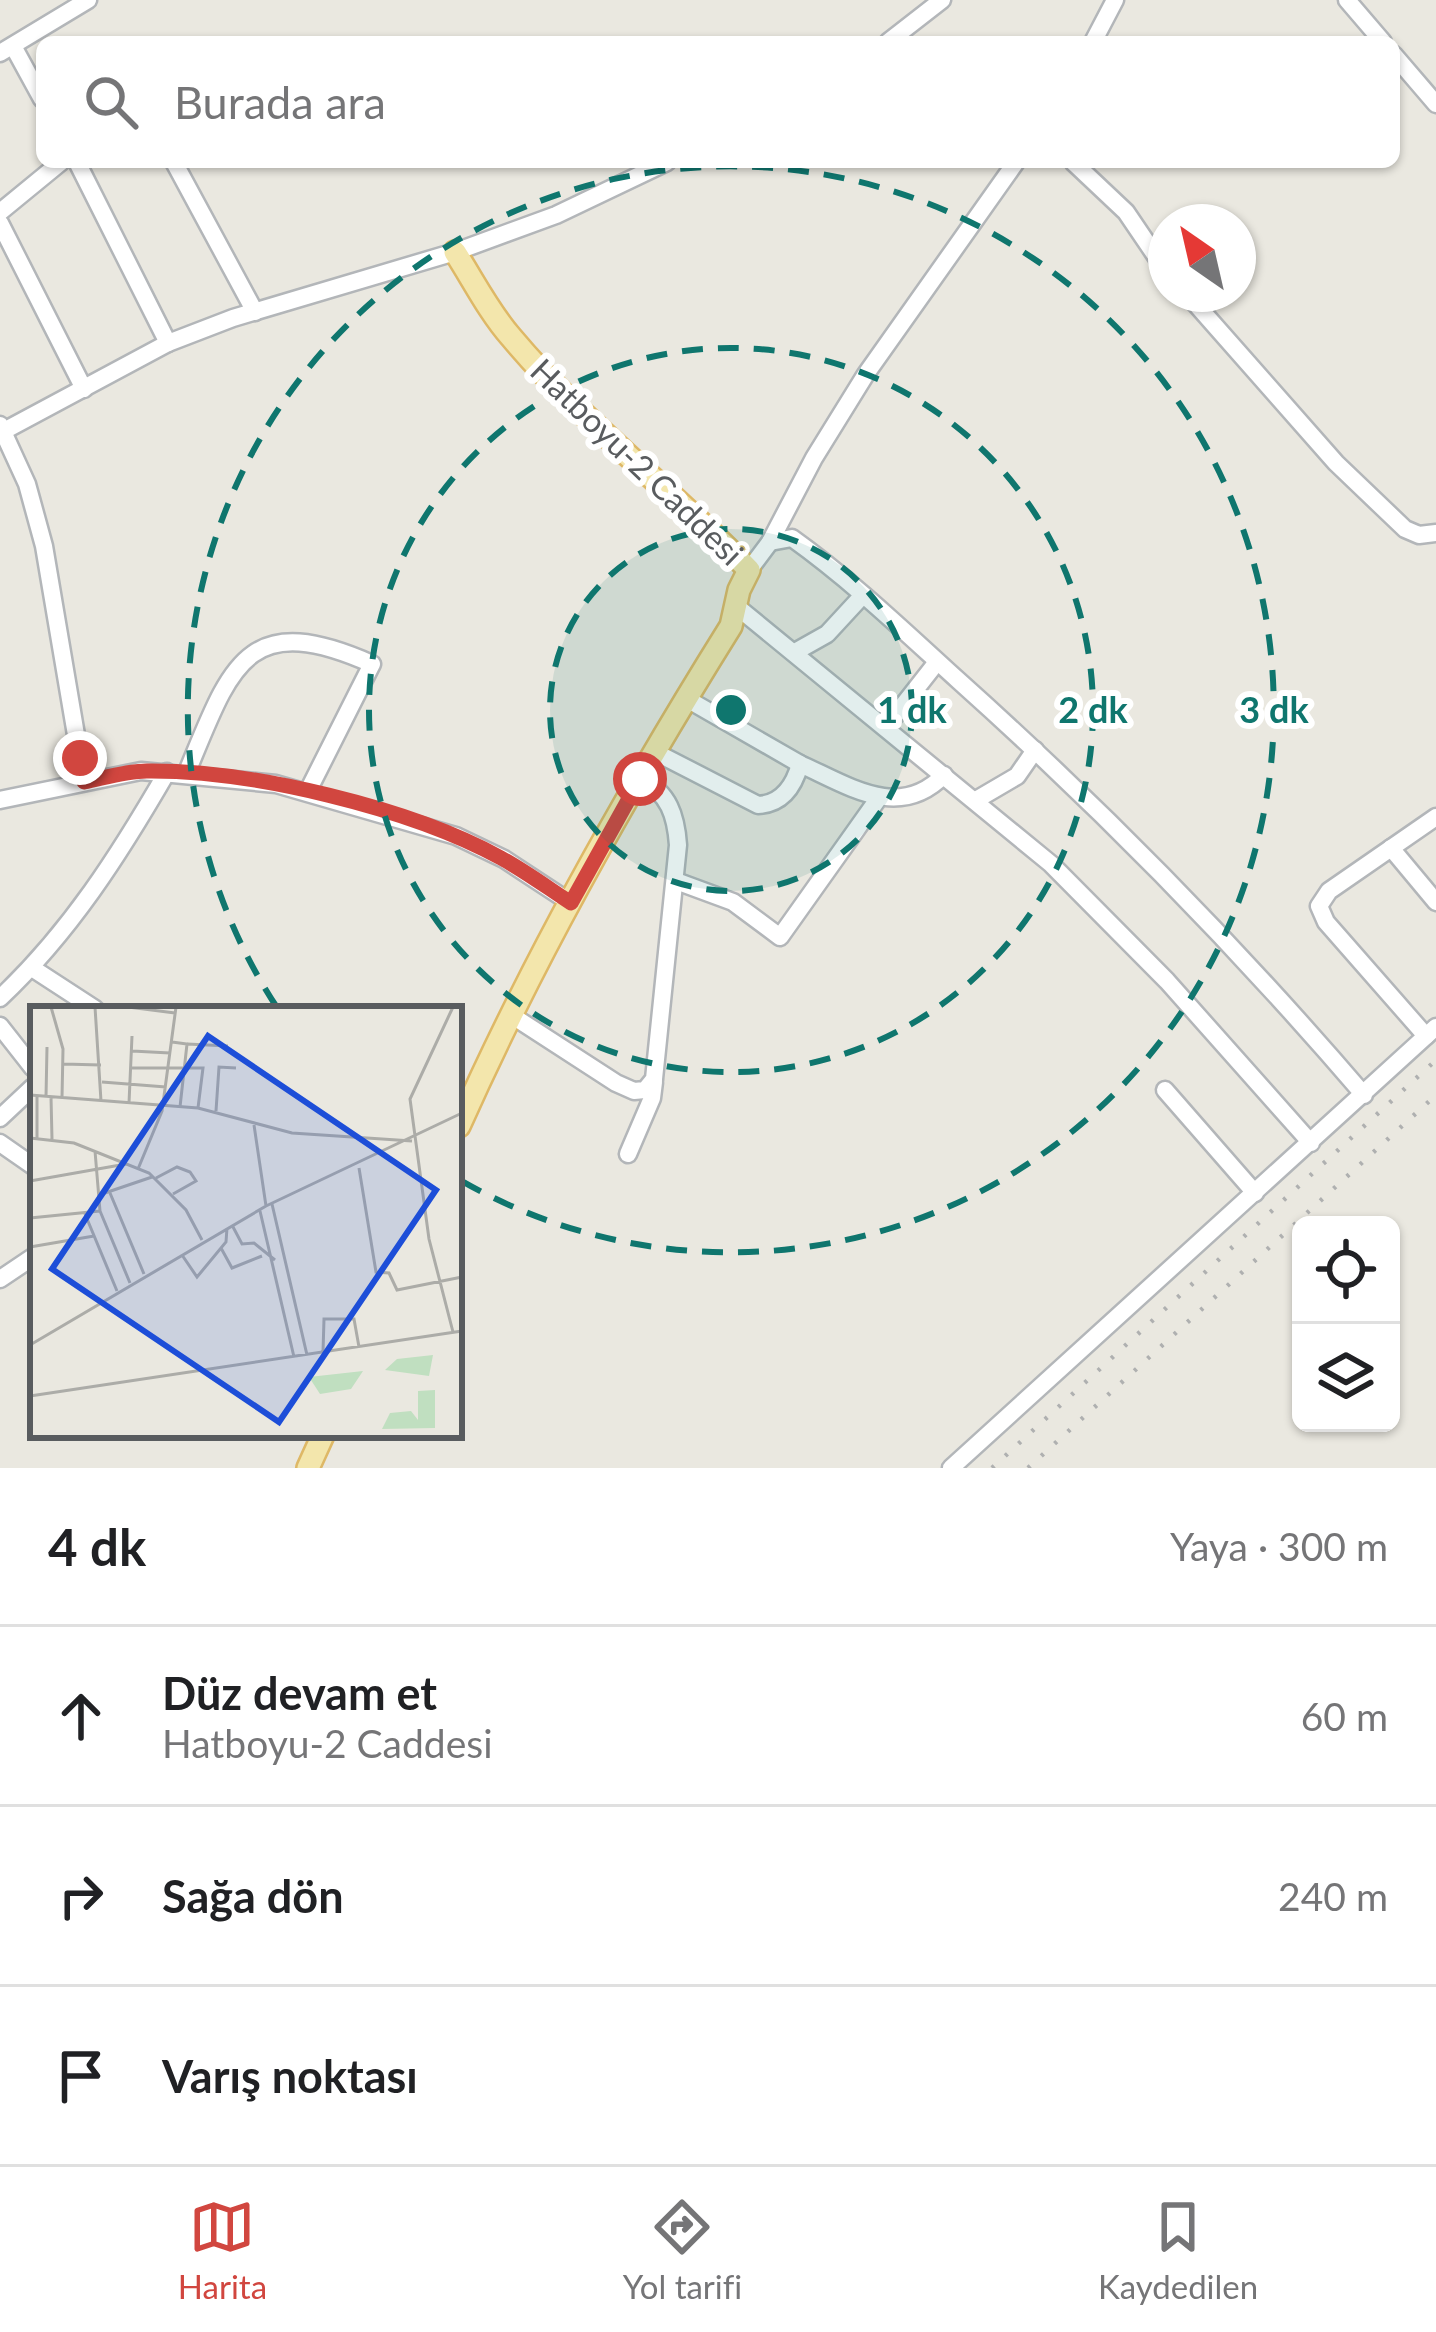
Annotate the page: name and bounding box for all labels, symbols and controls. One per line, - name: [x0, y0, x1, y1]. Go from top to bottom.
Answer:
- search box: [36, 36, 1400, 168]
- icon: search: [78, 69, 144, 135]
- text: Burada ara: [174, 75, 386, 129]
- north arrow: [1148, 204, 1256, 312]
- street label: Hatboyu-2 Caddesi: [523, 350, 752, 573]
- text: 1 dk: [877, 687, 947, 731]
- text: 2 dk: [1058, 687, 1128, 731]
- text: 3 dk: [1239, 687, 1309, 731]
- centre of rings: [710, 689, 752, 731]
- route end: [53, 731, 107, 785]
- route start: [613, 752, 667, 806]
- inset map: [30, 1006, 462, 1438]
- map controls: [1292, 1216, 1400, 1432]
- button: locate: [1292, 1216, 1400, 1324]
- button: layers: [1292, 1324, 1400, 1432]
- text: 4 dk: [48, 1516, 146, 1577]
- text: Yaya · 300 m: [1170, 1523, 1388, 1569]
- text: Düz devam et: [162, 1666, 437, 1720]
- icon: ahead: [48, 1683, 114, 1749]
- text: 60 m: [1301, 1693, 1388, 1739]
- text: Hatboyu-2 Caddesi: [162, 1720, 493, 1766]
- icon: right: [48, 1863, 114, 1929]
- text: Sağa dön: [162, 1869, 344, 1923]
- text: 240 m: [1278, 1873, 1388, 1919]
- icon: arrive: [48, 2043, 114, 2109]
- text: Varış noktası: [162, 2049, 418, 2103]
- tab: Harita: [178, 2194, 267, 2306]
- tab: Yol tarifi: [623, 2194, 742, 2306]
- tab: Kaydedilen: [1098, 2194, 1258, 2306]

